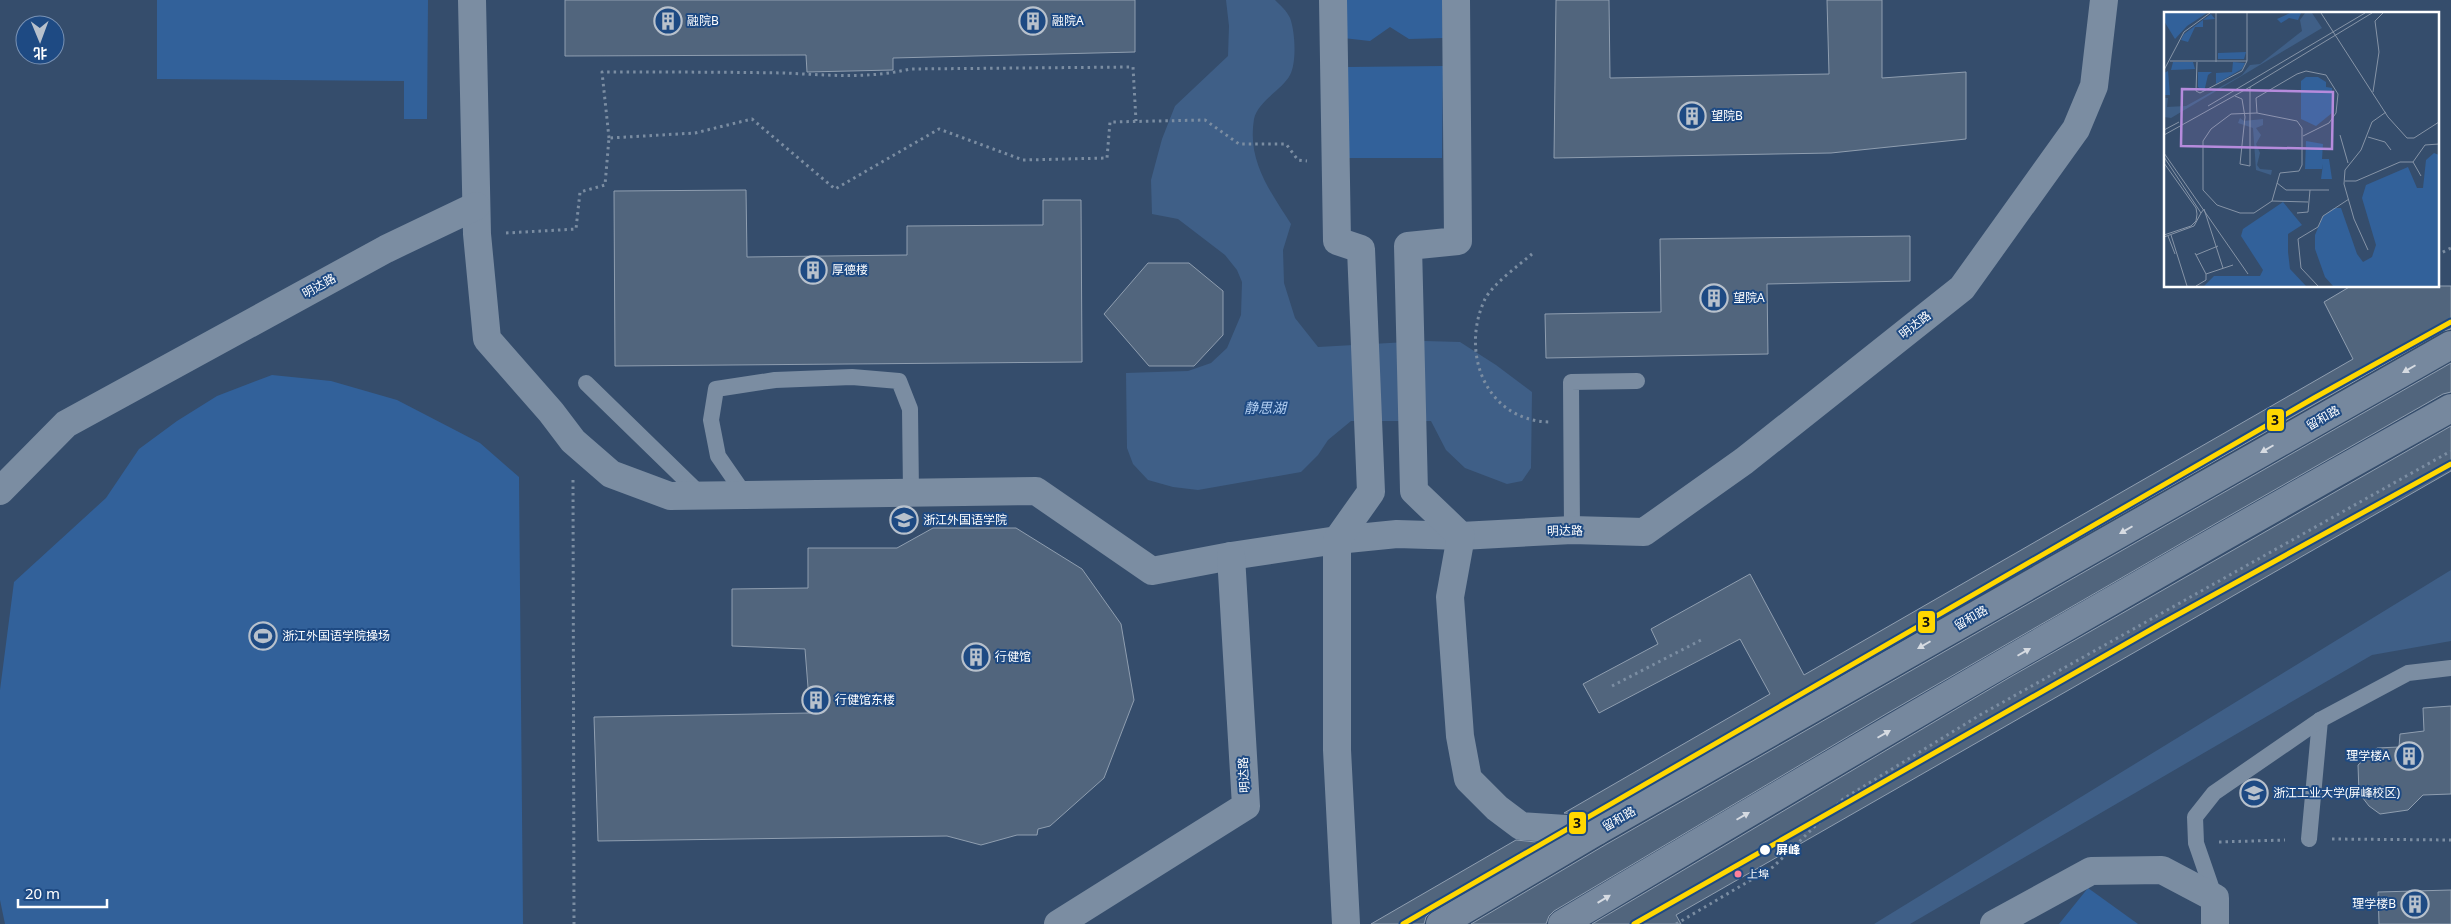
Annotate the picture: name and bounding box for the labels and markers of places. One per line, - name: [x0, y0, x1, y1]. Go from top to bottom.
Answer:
- building icon: 融院B: [653, 6, 683, 36]
- building icon: 融院A: [1018, 6, 1048, 36]
- place label: 融院B: [687, 12, 719, 29]
- place label: 融院A: [1052, 12, 1084, 29]
- building icon: 望院B: [1677, 101, 1707, 131]
- place label: 望院B: [1711, 107, 1743, 124]
- building icon: 厚德楼: [798, 255, 828, 285]
- place label: 厚德楼: [832, 261, 868, 278]
- building icon: 望院A: [1699, 283, 1729, 313]
- place label: 望院A: [1733, 289, 1765, 306]
- school or university icon: 浙江外国语学院: [889, 505, 919, 535]
- place label: 浙江外国语学院: [923, 511, 1007, 528]
- sports icon: 浙江外国语学院操场: [248, 621, 278, 651]
- place label: 浙江外国语学院操场: [282, 627, 390, 644]
- building icon: 行健馆: [961, 642, 991, 672]
- place label: 行健馆: [995, 648, 1031, 665]
- building icon: 行健馆东楼: [801, 685, 831, 715]
- place label: 行健馆东楼: [835, 691, 895, 708]
- building icon: 理学楼A: [2394, 741, 2424, 771]
- place label: 理学楼A: [2346, 747, 2390, 764]
- school or university icon: 浙江工业大学(屏峰校区): [2239, 778, 2269, 808]
- place label: 浙江工业大学(屏峰校区): [2273, 784, 2401, 801]
- place label: 屏峰: [1776, 841, 1800, 858]
- marker: 屏峰: [1758, 843, 1772, 857]
- place label: 上埠: [1747, 866, 1769, 881]
- marker: 上埠: [1733, 869, 1743, 879]
- building icon: 理学楼B: [2400, 889, 2430, 919]
- place label: 理学楼B: [2352, 895, 2396, 912]

